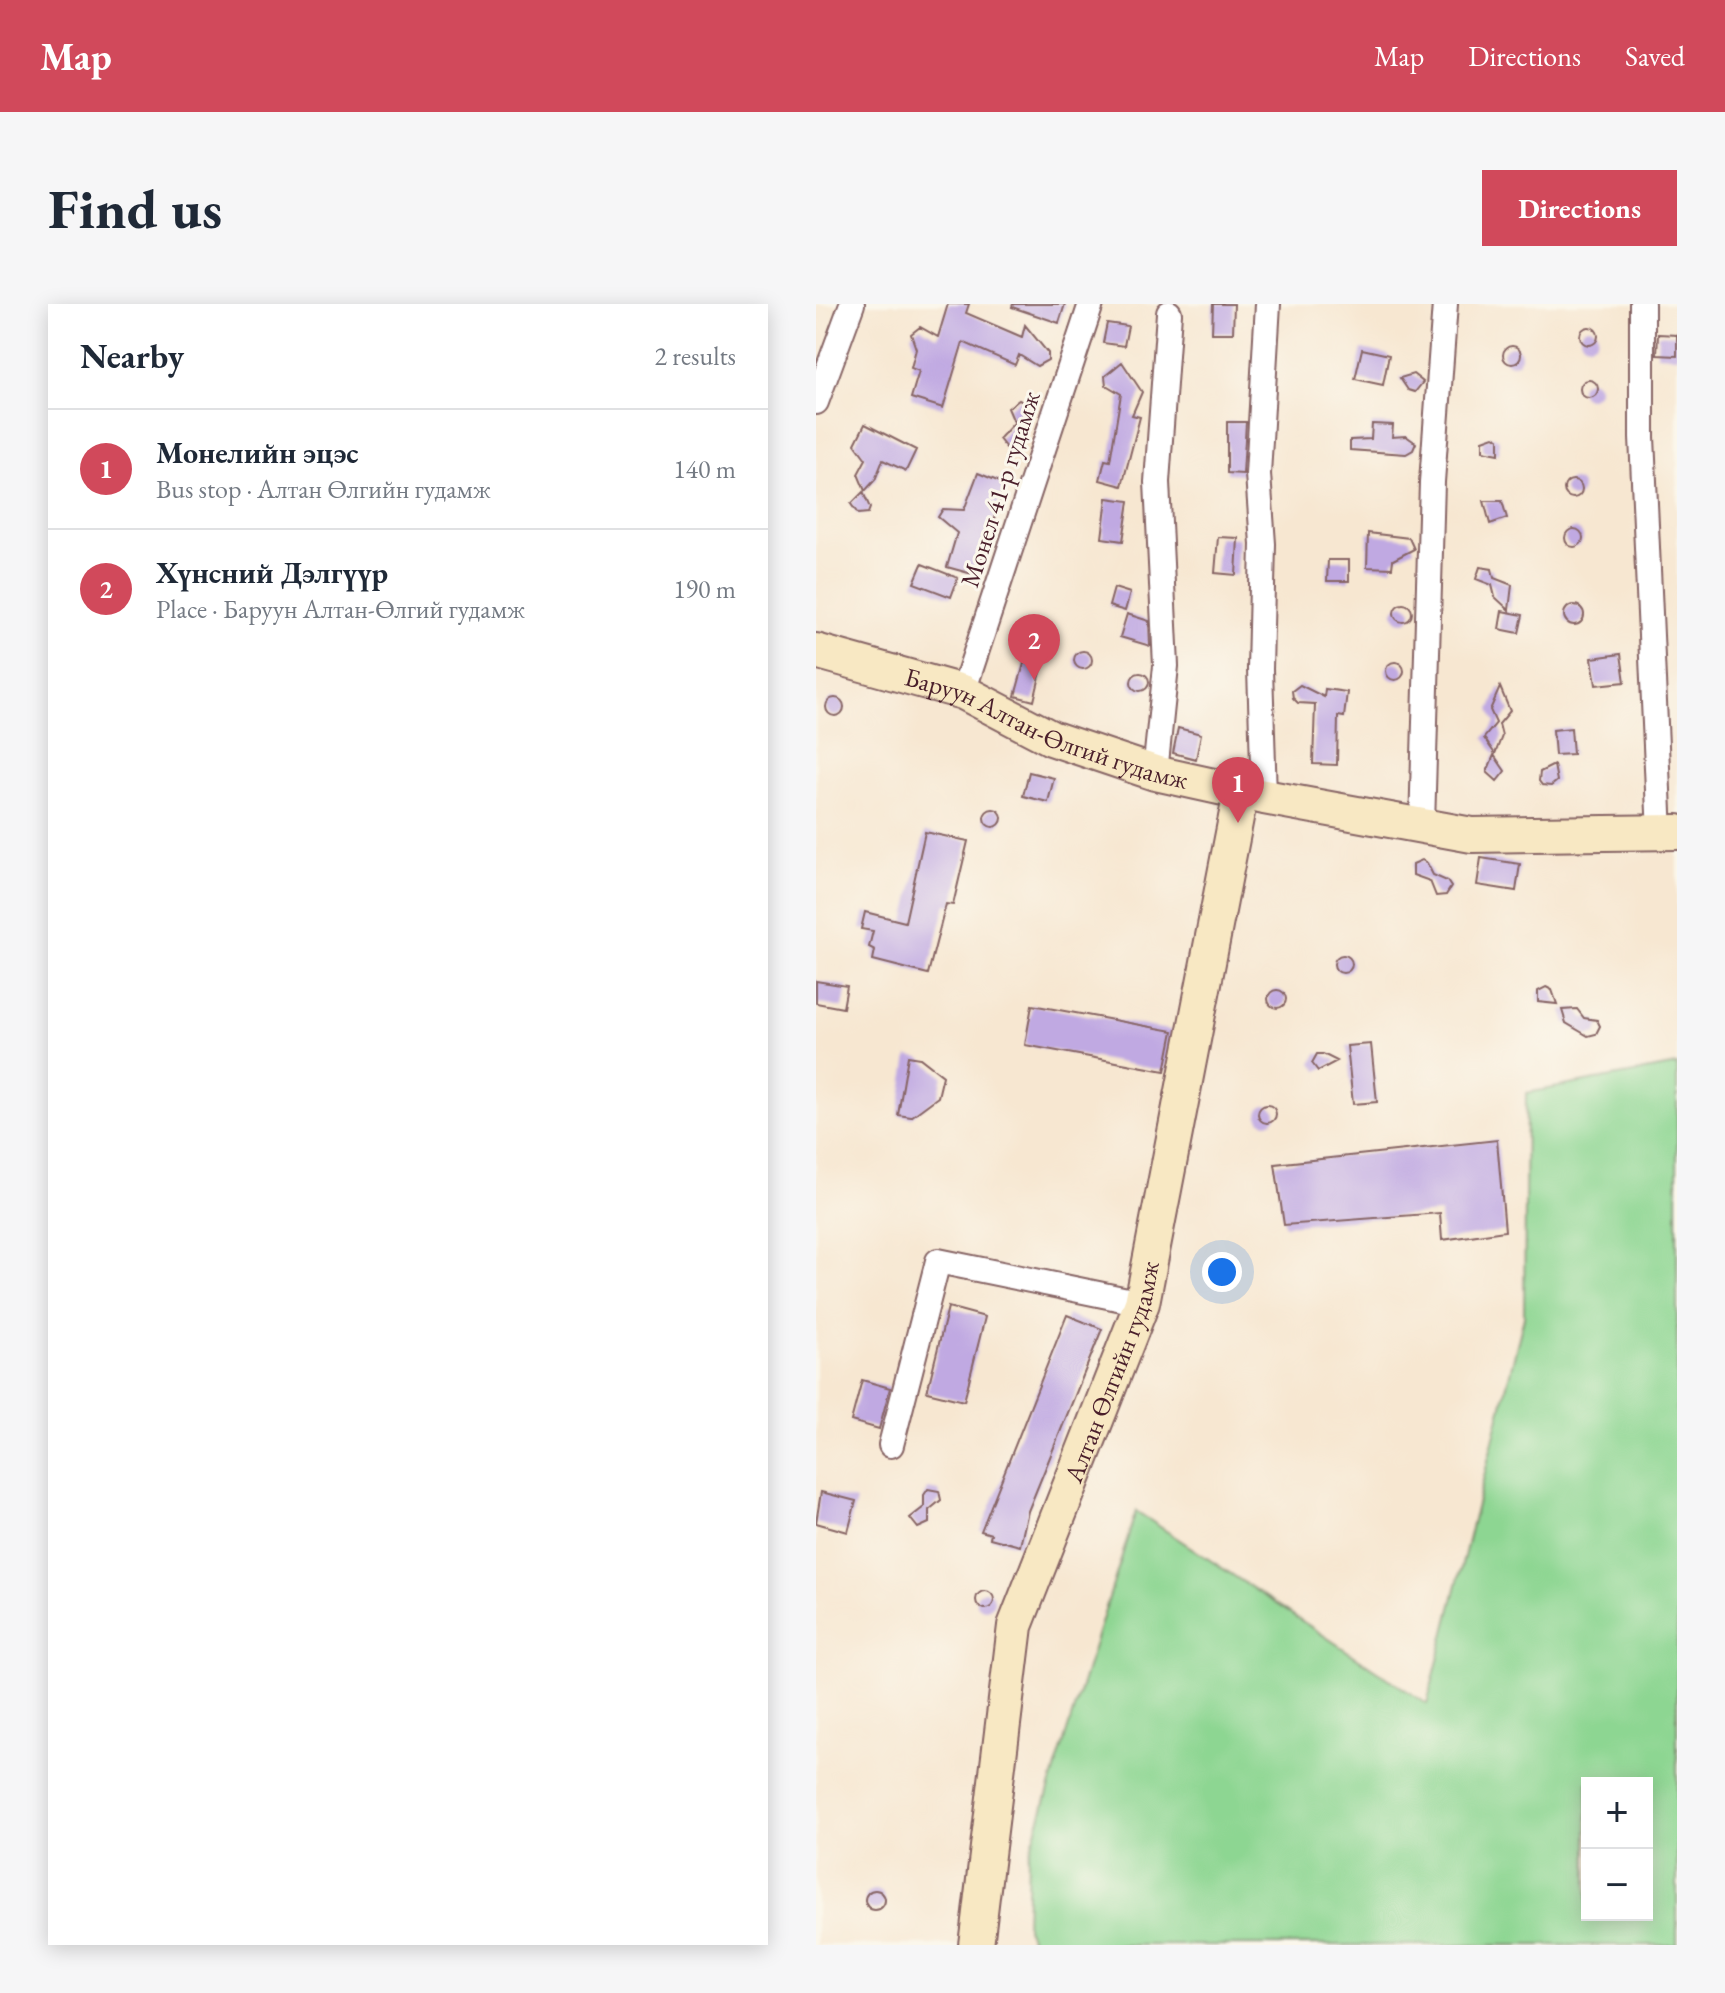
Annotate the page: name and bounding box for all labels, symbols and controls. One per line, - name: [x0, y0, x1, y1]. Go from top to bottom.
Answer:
- text: Map: [40, 32, 112, 81]
- text: Map: [1374, 38, 1424, 74]
- text: Directions: [1468, 38, 1581, 74]
- text: Saved: [1625, 38, 1685, 74]
- button: Directions: [1482, 170, 1677, 246]
- text: Find us: [48, 172, 222, 245]
- text: Nearby: [80, 334, 184, 378]
- text: 2 results: [655, 339, 736, 373]
- street label: Монел 41-р гудамж: [952, 386, 1048, 592]
- text: Монелийн эцэс: [156, 433, 359, 472]
- text: 1: [99, 452, 113, 486]
- text: 140 m: [673, 452, 736, 486]
- text: Bus stop · Алтан Өлгийн гудамж: [156, 472, 491, 506]
- text: Хүнсний Дэлгүүр: [156, 553, 388, 592]
- text: 2: [99, 572, 113, 606]
- text: 190 m: [673, 572, 736, 606]
- text: Place · Баруун Алтан-Өлгий гудамж: [156, 592, 525, 626]
- pin: 2: [1008, 614, 1060, 680]
- street label: Баруун Алтан-Өлгий гудамж: [901, 660, 1192, 797]
- pin: 1: [1212, 757, 1264, 823]
- your location: [1202, 1252, 1242, 1292]
- street label: Алтан Өлгийн гудамж: [1056, 1258, 1167, 1488]
- map controls: [1581, 1777, 1653, 1921]
- button: +: [1581, 1777, 1653, 1849]
- button: −: [1581, 1849, 1653, 1921]

